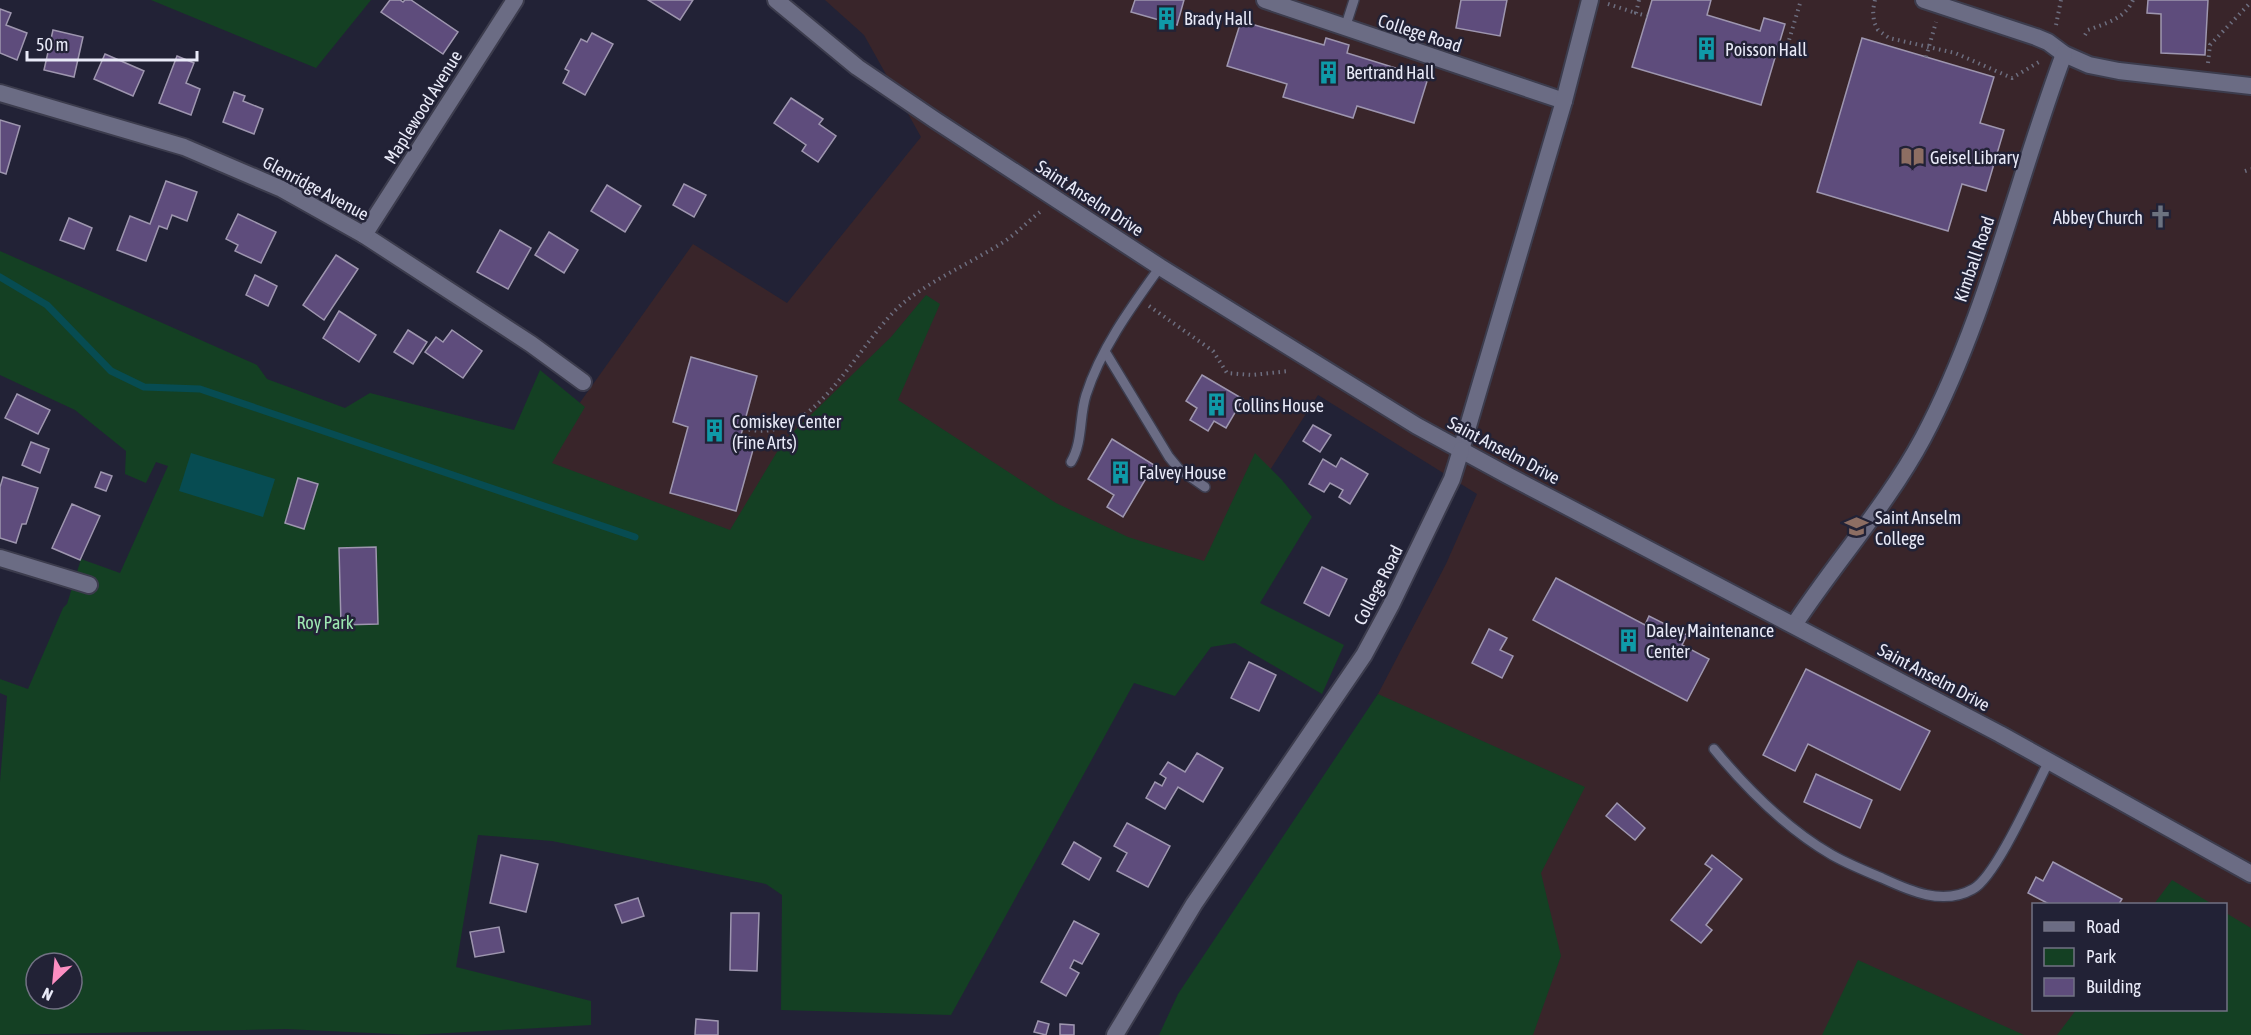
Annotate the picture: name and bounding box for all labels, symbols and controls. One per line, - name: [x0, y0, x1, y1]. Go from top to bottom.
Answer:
- building icon: Brady Hall: [1153, 5, 1179, 31]
- place label: Brady Hall: [1184, 8, 1253, 29]
- street label: College Road: [1376, 10, 1464, 56]
- scale bar: [27, 24, 196, 62]
- text: 50 m: [36, 34, 68, 55]
- building icon: Poisson Hall: [1694, 36, 1720, 62]
- place label: Poisson Hall: [1725, 39, 1807, 60]
- street label: Maplewood Avenue: [380, 46, 466, 168]
- building icon: Bertrand Hall: [1315, 59, 1341, 85]
- place label: Bertrand Hall: [1346, 62, 1435, 83]
- library icon: Geisel Library: [1899, 144, 1925, 170]
- place label: Geisel Library: [1930, 147, 2019, 168]
- street label: Glenridge Avenue: [259, 151, 373, 225]
- street label: Saint Anselm Drive: [1032, 156, 1148, 240]
- church icon: Abbey Church: [2148, 204, 2174, 230]
- place label: Abbey Church: [2053, 207, 2143, 228]
- street label: Kimball Road: [1950, 213, 1998, 305]
- building icon: Collins House: [1203, 392, 1229, 418]
- place label: Collins House: [1234, 395, 1324, 416]
- place label: Comiskey Center (Fine Arts): [732, 411, 842, 453]
- street label: Saint Anselm Drive: [1444, 412, 1564, 488]
- building icon: Comiskey Center (Fine Arts): [701, 418, 727, 444]
- building icon: Falvey House: [1108, 459, 1134, 485]
- place label: Falvey House: [1139, 462, 1226, 483]
- place label: Saint Anselm College: [1875, 507, 1961, 549]
- school or university icon: Saint Anselm College: [1844, 514, 1870, 540]
- street label: College Road: [1349, 542, 1407, 628]
- park label: Roy Park: [296, 612, 354, 633]
- place label: Daley Maintenance Center: [1646, 620, 1774, 662]
- building icon: Daley Maintenance Center: [1615, 627, 1641, 653]
- street label: Saint Anselm Drive: [1874, 639, 1994, 715]
- legend: [2032, 903, 2227, 1011]
- text: Road: [2086, 916, 2120, 937]
- text: Park: [2086, 946, 2116, 967]
- north arrow: [24, 951, 84, 1011]
- text: Building: [2086, 976, 2141, 997]
- text: N: [39, 984, 56, 1005]

